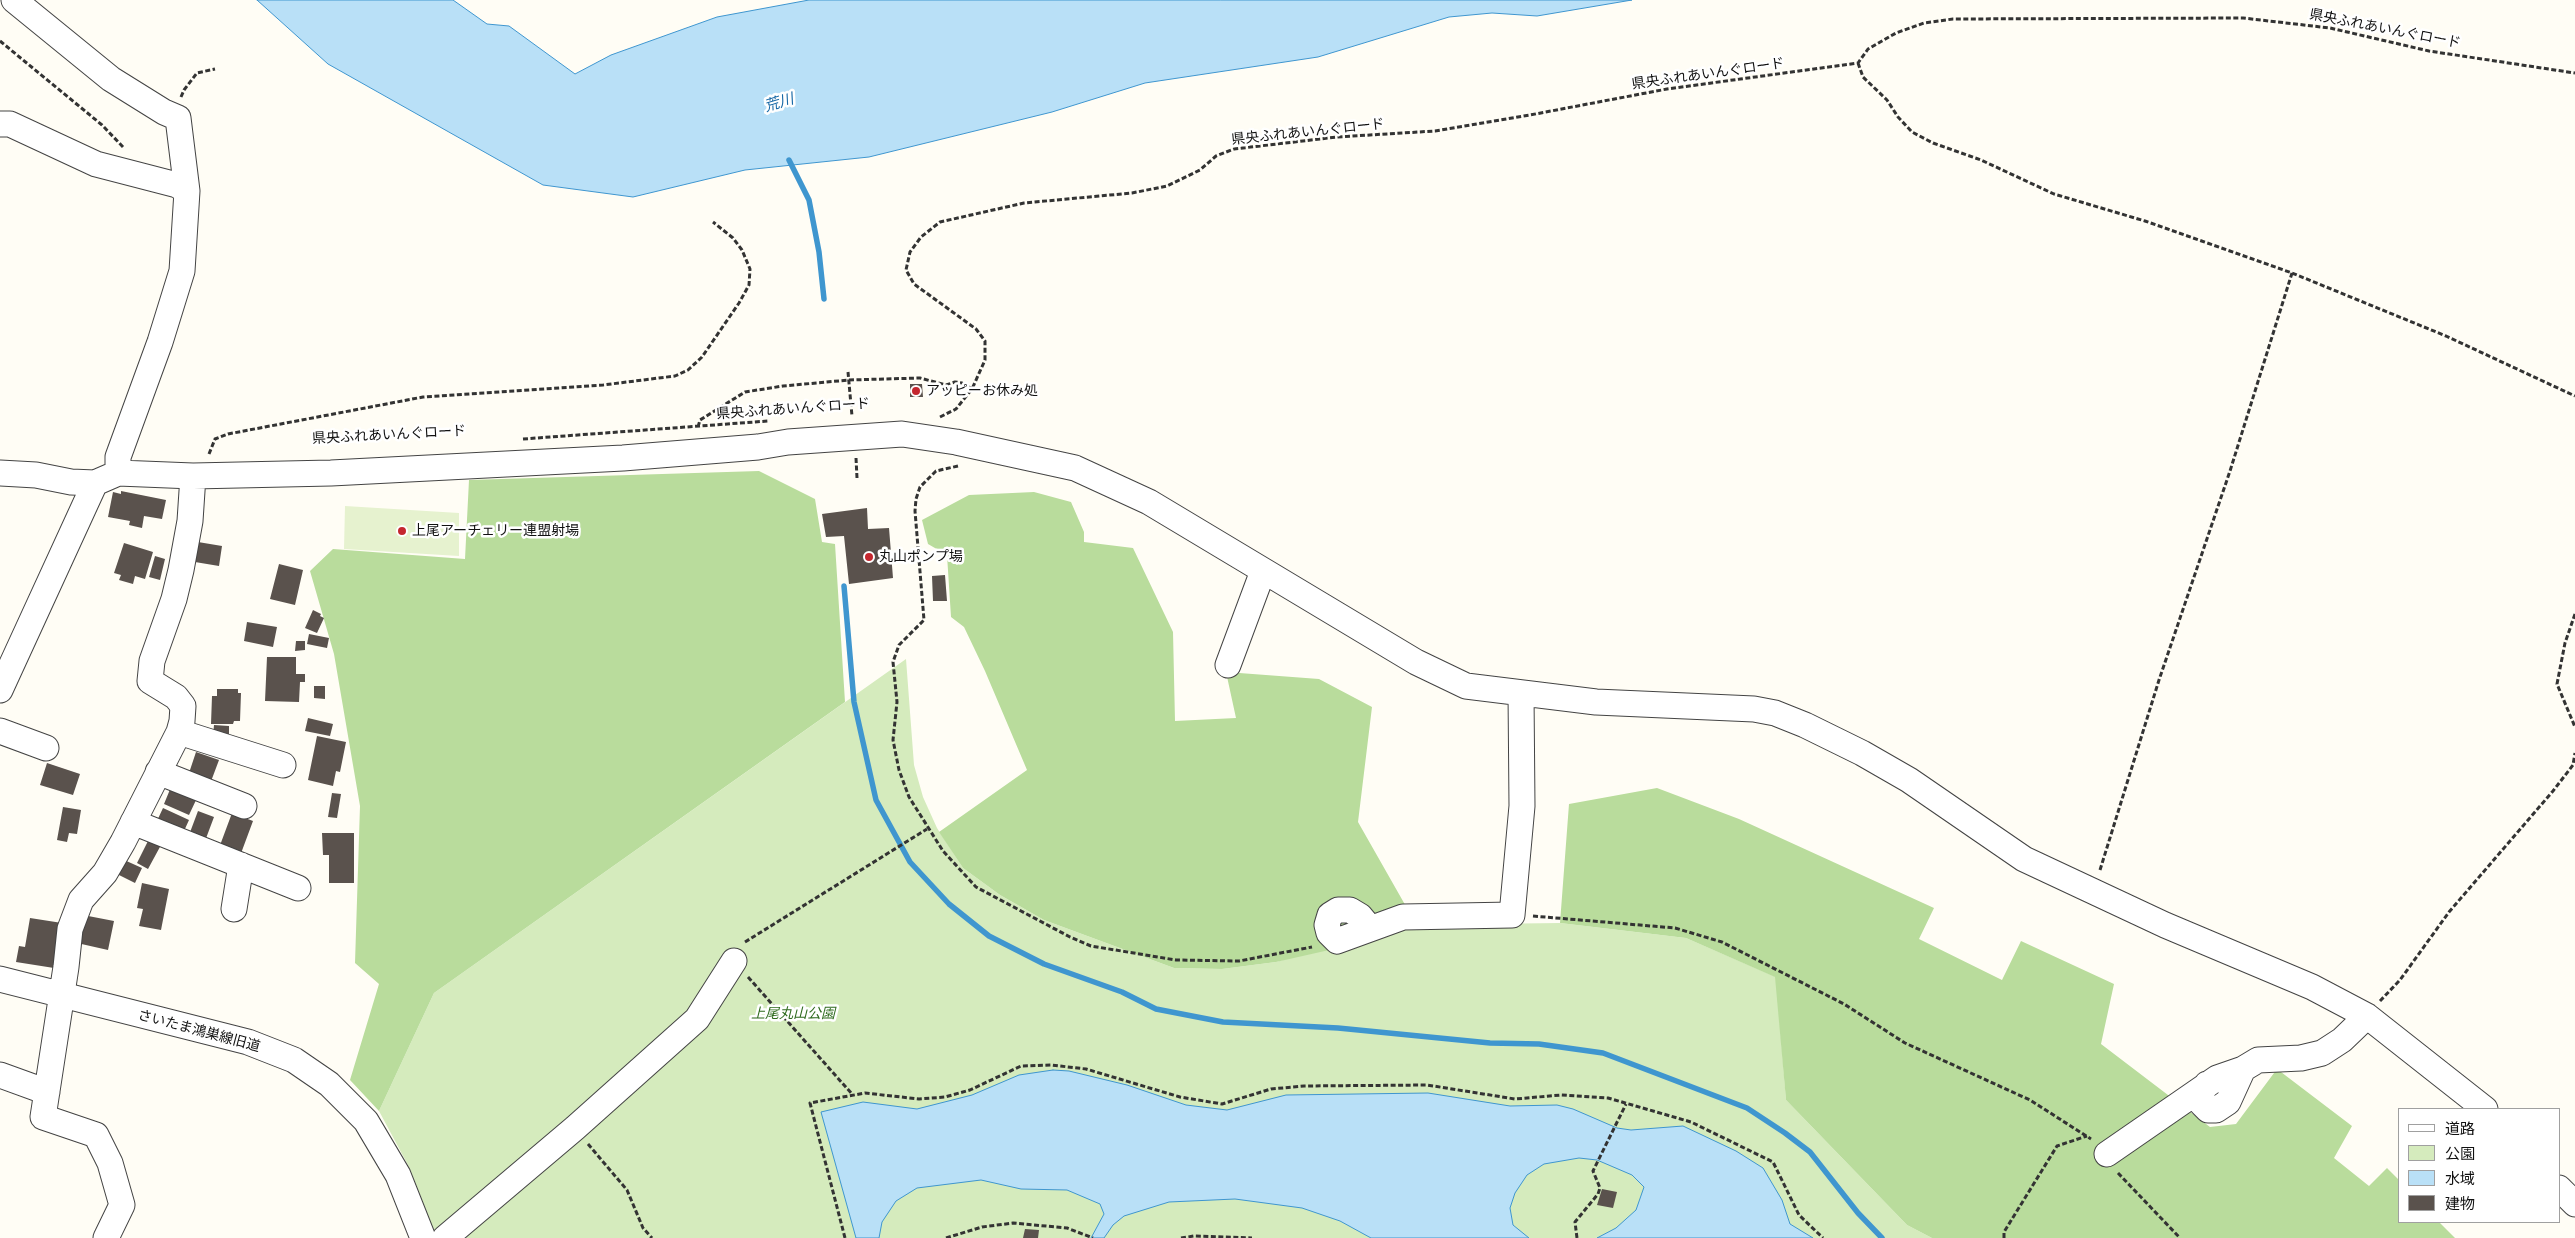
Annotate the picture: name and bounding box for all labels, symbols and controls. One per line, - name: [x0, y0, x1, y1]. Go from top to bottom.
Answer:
- street label: 県央ふれあいんぐロード: [2308, 6, 2462, 52]
- street label: 県央ふれあいんぐロード: [1631, 55, 1785, 93]
- water label: 荒川: [762, 90, 796, 116]
- street label: 県央ふれあいんぐロード: [1231, 116, 1385, 148]
- place label: アッピーお休み処: [926, 383, 1038, 399]
- marker: アッピーお休み処: [910, 385, 922, 397]
- street label: 県央ふれあいんぐロード: [716, 395, 870, 423]
- street label: 県央ふれあいんぐロード: [312, 423, 466, 447]
- place label: 上尾アーチェリー連盟射場: [412, 523, 579, 539]
- marker: 上尾アーチェリー連盟射場: [396, 525, 408, 537]
- place label: 丸山ポンプ場: [879, 549, 963, 565]
- marker: 丸山ポンプ場: [863, 551, 875, 563]
- park label: 上尾丸山公園: [751, 1006, 835, 1022]
- street label: さいたま鴻巣線旧道: [136, 1007, 262, 1055]
- legend: [2398, 1108, 2560, 1223]
- text: 道路: [2445, 1116, 2475, 1139]
- text: 公園: [2445, 1141, 2475, 1164]
- text: 水域: [2445, 1166, 2475, 1189]
- text: 建物: [2445, 1191, 2475, 1214]

